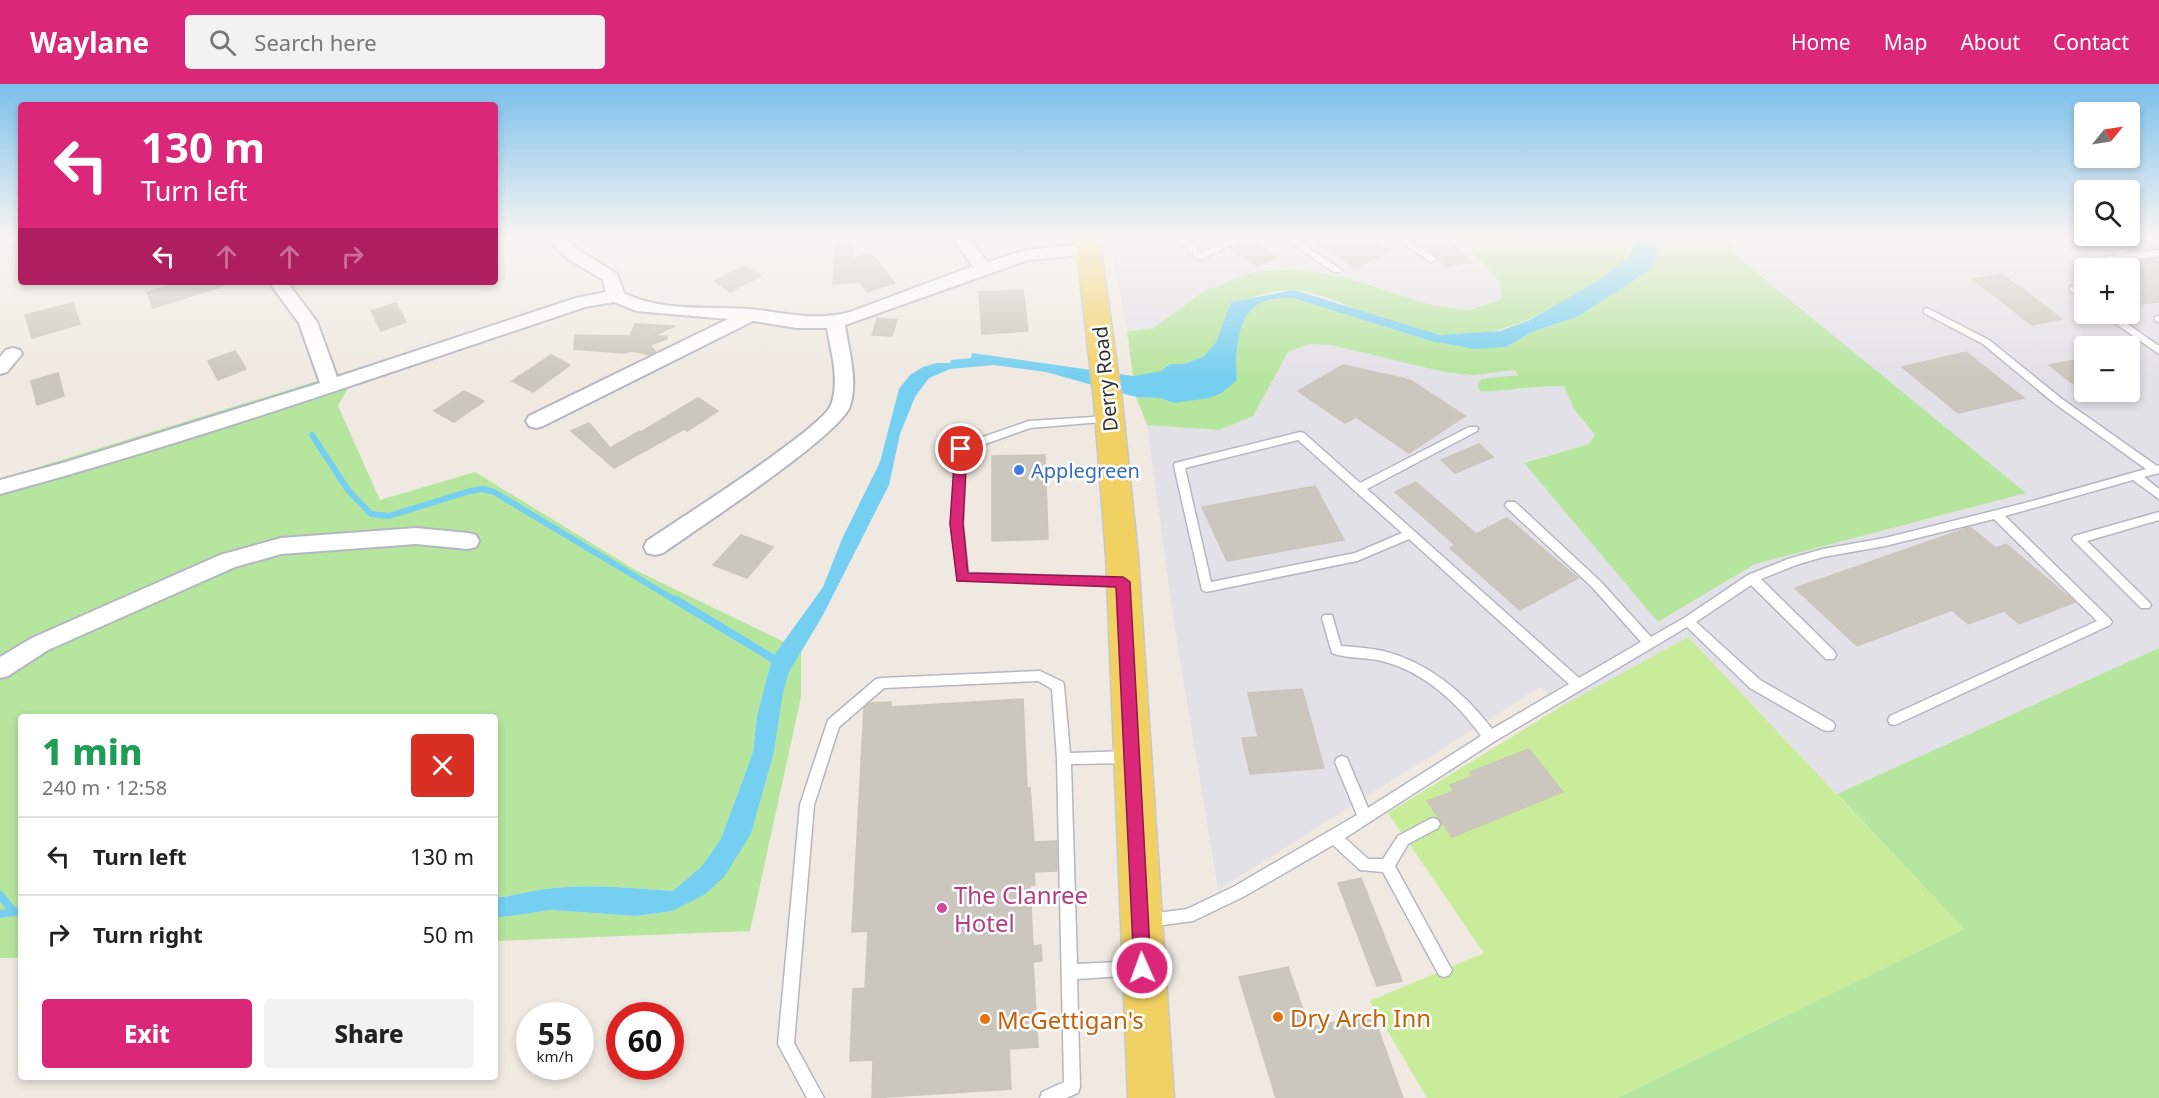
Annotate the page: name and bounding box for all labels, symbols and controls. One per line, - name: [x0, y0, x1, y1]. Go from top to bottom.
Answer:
- search box: [185, 15, 605, 69]
- text: Waylane: [30, 23, 149, 61]
- icon: search: [206, 26, 239, 59]
- text: Search here: [254, 27, 377, 57]
- text: Home: [1791, 28, 1851, 56]
- text: Map: [1884, 28, 1927, 56]
- text: About: [1960, 28, 2020, 56]
- text: Contact: [2053, 28, 2129, 56]
- north arrow: [2074, 102, 2140, 168]
- map controls: [2074, 102, 2140, 402]
- text: 130 m: [141, 118, 265, 175]
- icon: left: [42, 126, 120, 204]
- text: Turn left: [141, 172, 247, 209]
- button: search: [2074, 180, 2140, 246]
- icon: left: [147, 240, 180, 273]
- icon: ahead: [210, 240, 243, 273]
- icon: ahead: [273, 240, 306, 273]
- icon: right: [336, 240, 369, 273]
- button: +: [2074, 258, 2140, 324]
- street label: Derry Road: [1086, 325, 1124, 433]
- button: −: [2074, 336, 2140, 402]
- pin: [935, 423, 986, 474]
- icon: arrive: [944, 432, 977, 465]
- place label: Applegreen: [1031, 457, 1140, 484]
- marker: Applegreen: [1012, 463, 1026, 477]
- text: 1 min: [42, 727, 143, 776]
- button: close: [411, 734, 474, 797]
- text: 240 m · 12:58: [42, 774, 167, 801]
- icon: left: [42, 840, 75, 873]
- text: Turn left: [93, 841, 187, 871]
- text: 130 m: [410, 841, 474, 871]
- place label: The Clanree Hotel: [954, 878, 1088, 939]
- marker: The Clanree Hotel: [935, 901, 949, 915]
- icon: right: [42, 918, 75, 951]
- text: Turn right: [93, 919, 203, 949]
- text: 50 m: [423, 919, 474, 949]
- position arrow: [1110, 936, 1174, 1000]
- button: Exit: [42, 999, 252, 1068]
- button: Share: [264, 999, 474, 1068]
- place label: Dry Arch Inn: [1290, 1001, 1431, 1034]
- speed limit sign: 60: [606, 1002, 684, 1080]
- place label: McGettigan's: [997, 1003, 1144, 1036]
- marker: Dry Arch Inn: [1271, 1010, 1285, 1024]
- marker: McGettigan's: [978, 1012, 992, 1026]
- text: 55: [538, 1013, 572, 1054]
- text: km/h: [537, 1046, 573, 1066]

